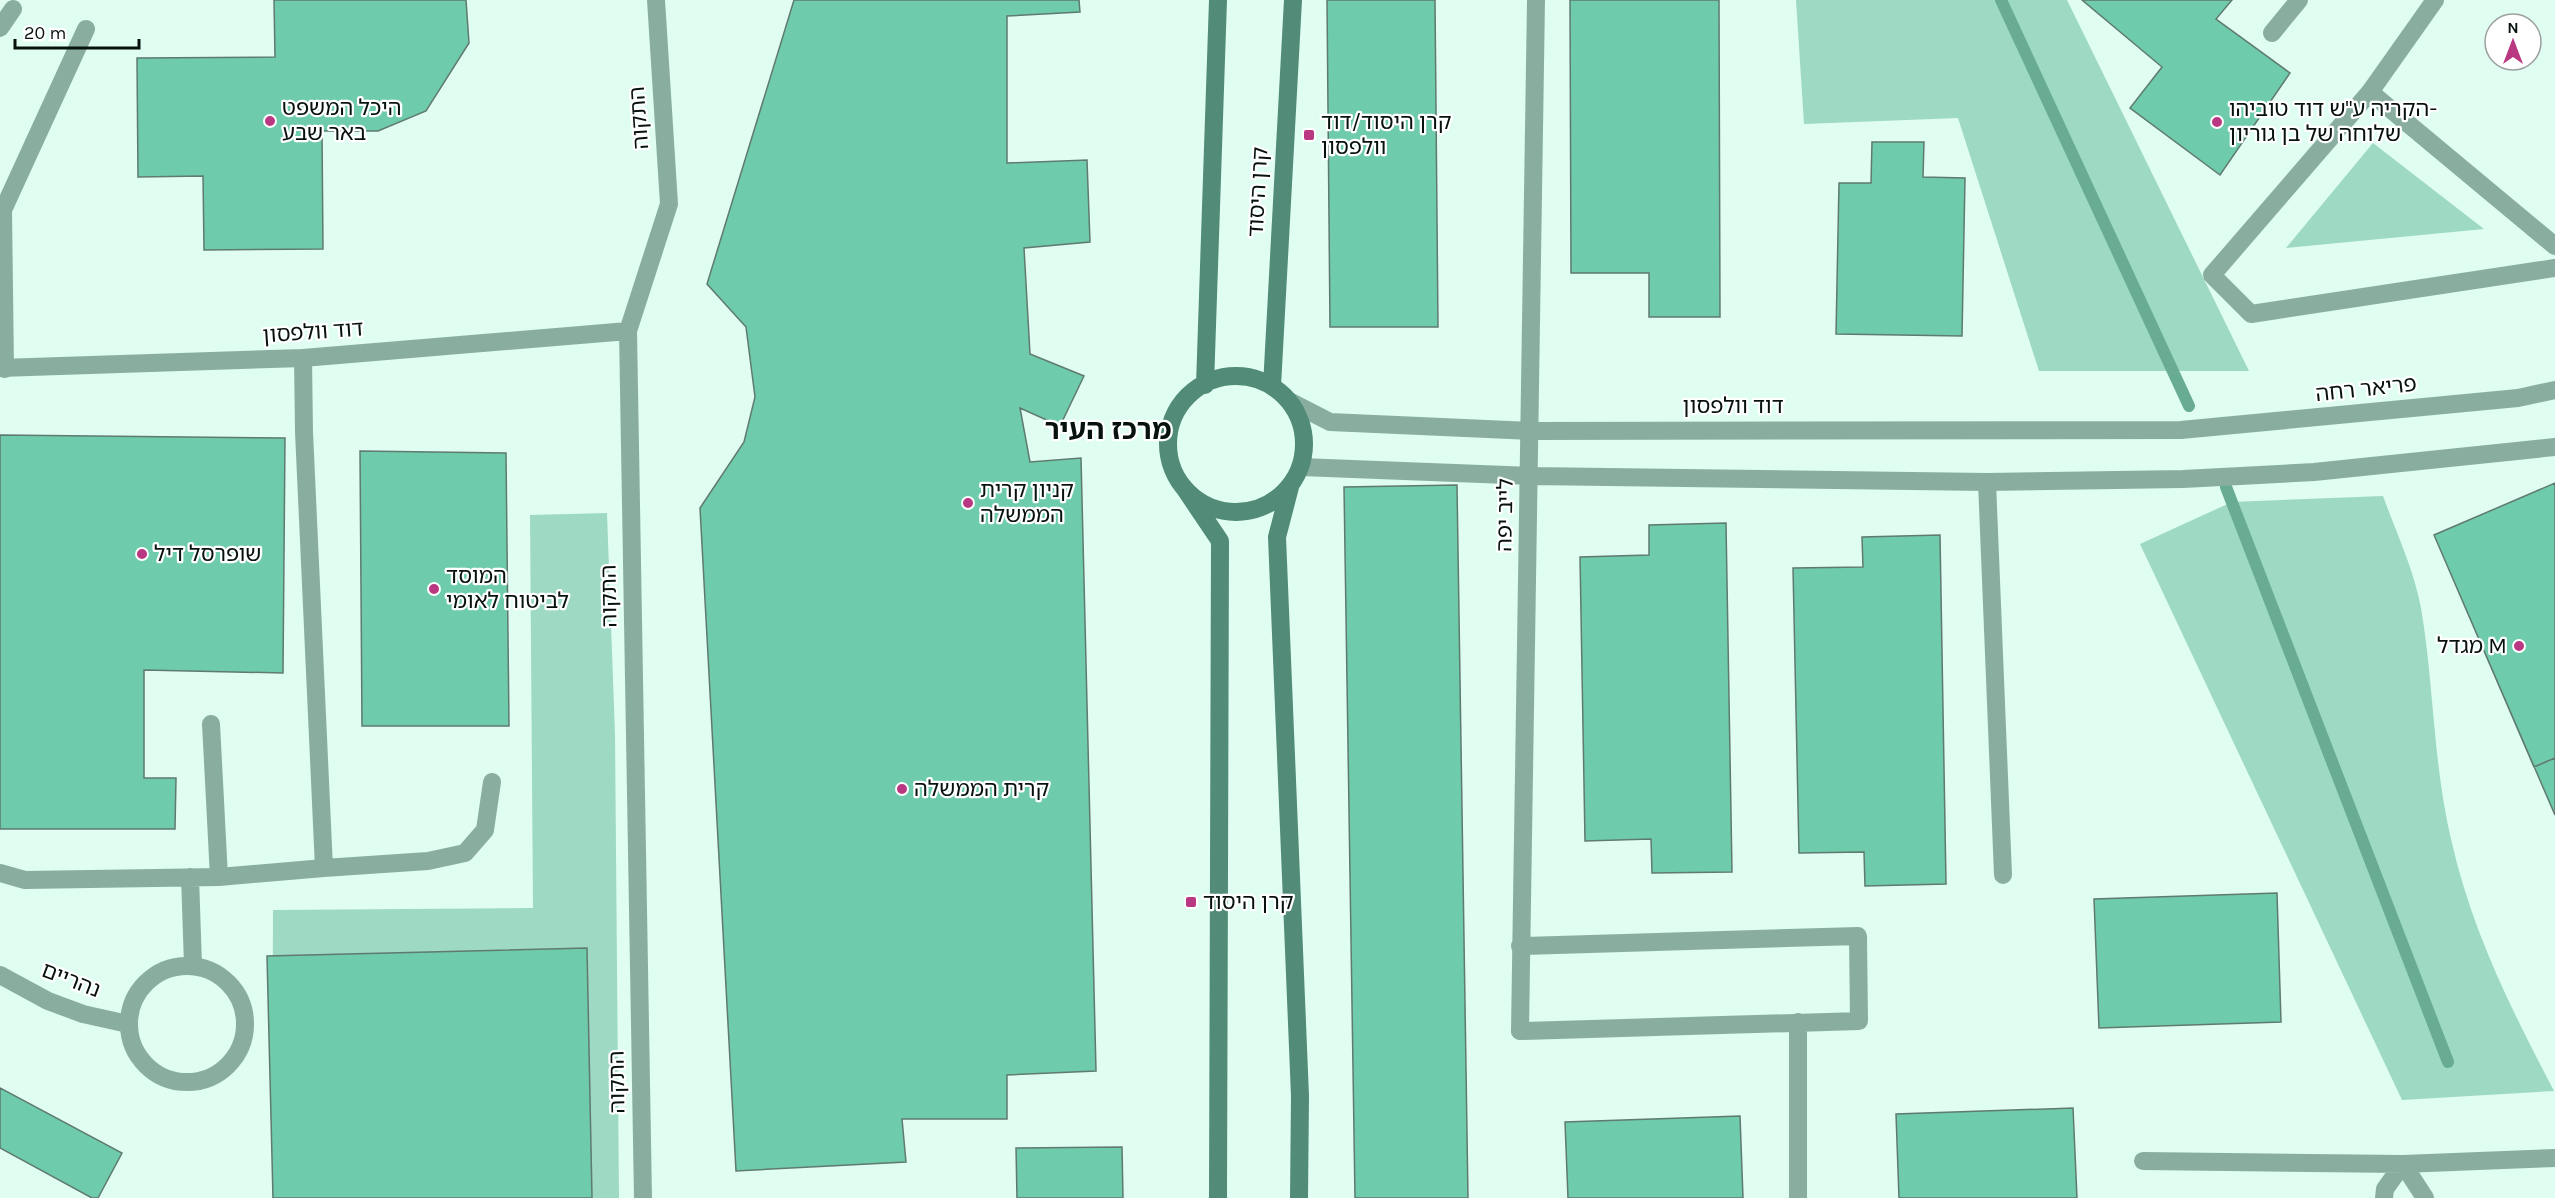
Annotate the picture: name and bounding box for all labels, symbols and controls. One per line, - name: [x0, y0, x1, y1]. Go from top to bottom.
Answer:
- scale bar: [15, 12, 140, 50]
- north arrow: [2483, 12, 2543, 72]
- text: N: [2507, 18, 2519, 37]
- text: 20 m: [24, 22, 66, 44]
- street label: התקוה: [624, 86, 654, 150]
- place label: היכל המשפט באר שבע: [282, 95, 402, 146]
- place label: הקריה ע"ש דוד טוביהו- שלוחה של בן גוריון: [2229, 96, 2437, 147]
- place label: קרן היסוד/דוד וולפסון: [1321, 109, 1452, 160]
- marker: היכל המשפט באר שבע: [263, 114, 277, 128]
- marker: הקריה ע"ש דוד טוביהו- שלוחה של בן גוריון: [2210, 115, 2224, 129]
- marker: קרן היסוד/דוד וולפסון: [1302, 128, 1316, 142]
- street label: קרן היסוד: [1243, 146, 1273, 238]
- street label: דוד וולפסון: [262, 315, 364, 348]
- street label: פריאר רחה: [2314, 371, 2418, 407]
- street label: דוד וולפסון: [1682, 393, 1784, 419]
- district label: מרכז העיר: [1045, 413, 1171, 446]
- place label: קניון קרית הממשלה: [980, 477, 1074, 528]
- street label: לייב יפה: [1491, 478, 1519, 552]
- marker: קניון קרית הממשלה: [961, 496, 975, 510]
- place label: שופרסל דיל: [154, 541, 261, 567]
- marker: שופרסל דיל: [135, 547, 149, 561]
- place label: המוסד לביטוח לאומי: [446, 563, 569, 614]
- street label: התקוה: [595, 564, 623, 628]
- marker: המוסד לביטוח לאומי: [427, 582, 441, 596]
- place label: מגדל M: [2437, 633, 2507, 659]
- marker: מגדל M: [2512, 639, 2526, 653]
- place label: קרית הממשלה: [914, 776, 1050, 802]
- marker: קרית הממשלה: [895, 782, 909, 796]
- place label: קרן היסוד: [1203, 889, 1294, 915]
- marker: קרן היסוד: [1184, 895, 1198, 909]
- street label: נהריים: [38, 957, 104, 1003]
- street label: התקוה: [603, 1050, 631, 1114]

